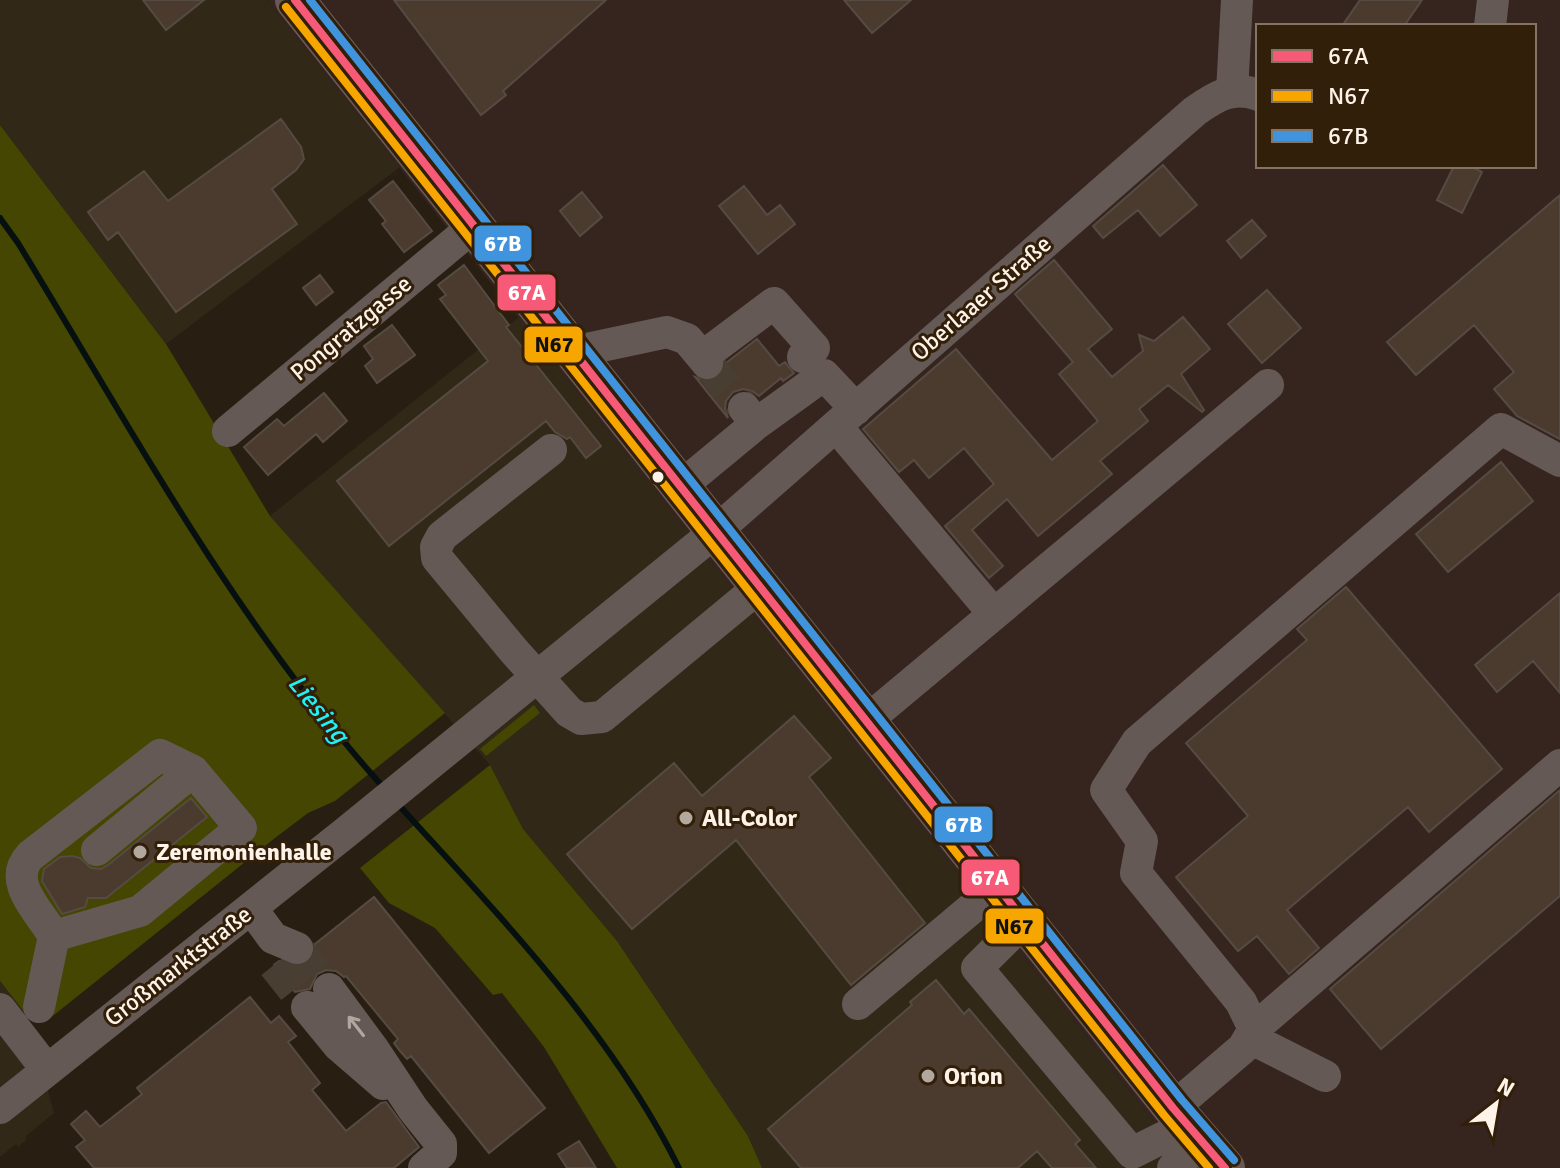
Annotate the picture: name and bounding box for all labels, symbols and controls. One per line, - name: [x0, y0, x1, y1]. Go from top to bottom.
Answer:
- legend: [1256, 24, 1536, 168]
- text: 67A: [1328, 41, 1369, 71]
- text: N67: [1328, 81, 1370, 111]
- text: 67B: [1328, 121, 1368, 151]
- line badge: 67B: [473, 224, 533, 263]
- street label: Oberlaaer Straße: [905, 229, 1057, 367]
- text: 67B: [484, 230, 522, 257]
- street label: Pongratzgasse: [284, 269, 418, 387]
- line badge: 67A: [496, 273, 557, 312]
- text: 67A: [508, 279, 546, 306]
- line badge: N67: [523, 325, 584, 364]
- text: N67: [534, 331, 574, 358]
- unlabelled marker: [650, 469, 666, 485]
- water label: Liesing: [281, 668, 357, 752]
- place label: All-Color: [702, 803, 797, 833]
- line badge: 67B: [933, 805, 994, 844]
- marker: All-Color: [677, 809, 695, 827]
- text: 67B: [945, 811, 983, 838]
- place label: Zeremonienhalle: [156, 837, 332, 867]
- marker: Zeremonienhalle: [131, 843, 149, 861]
- line badge: 67A: [960, 858, 1021, 897]
- text: 67A: [971, 864, 1009, 891]
- street label: Großmarktstraße: [98, 899, 258, 1033]
- line badge: N67: [984, 907, 1045, 945]
- text: N67: [994, 913, 1034, 940]
- one-way arrow: [347, 1016, 364, 1037]
- place label: Orion: [944, 1061, 1003, 1091]
- north arrow: [1456, 1064, 1536, 1144]
- marker: Orion: [919, 1067, 937, 1085]
- text: N: [1493, 1072, 1520, 1103]

